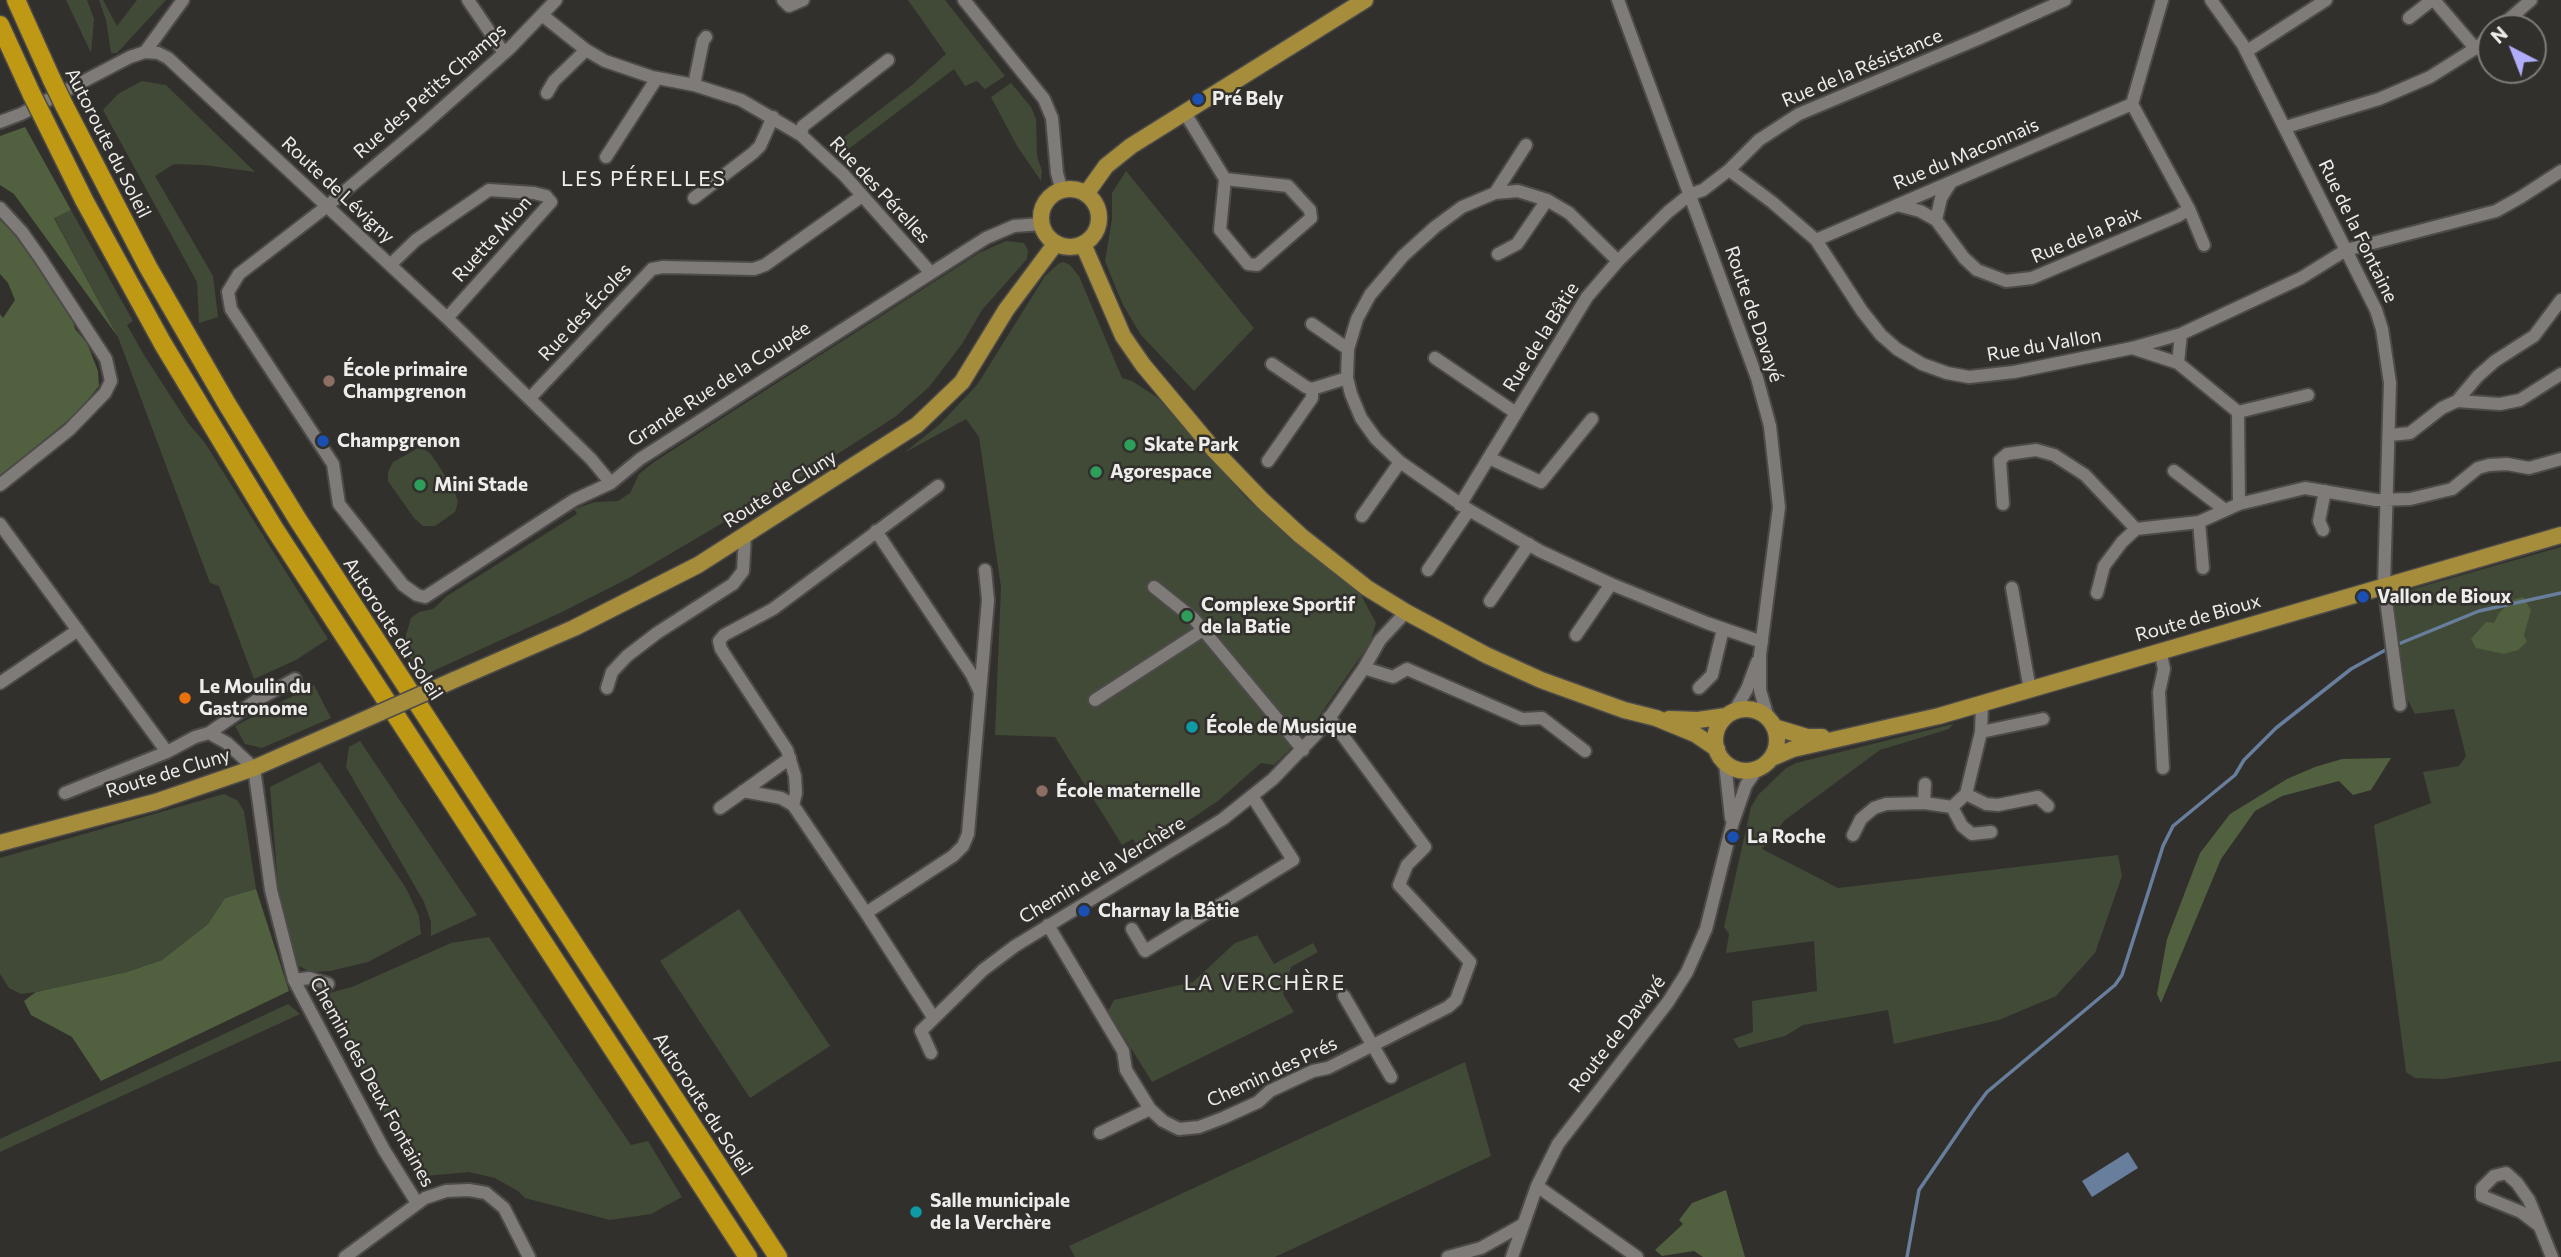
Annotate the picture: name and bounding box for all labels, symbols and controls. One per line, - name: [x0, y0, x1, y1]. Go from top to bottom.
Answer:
- north arrow: [2477, 14, 2547, 84]
- street label: Rue des Petits Champs: [349, 19, 511, 163]
- text: N: [2486, 21, 2512, 48]
- street label: Rue de la Résistance: [1778, 24, 1946, 112]
- street label: Autoroute du Soleil: [60, 64, 156, 222]
- place label: Pré Bely: [1212, 88, 1284, 110]
- marker: Pré Bely: [1190, 91, 1206, 107]
- street label: Rue du Maconnais: [1890, 113, 2042, 195]
- street label: Route de Lévigny: [277, 132, 399, 248]
- street label: Rue des Pérelles: [825, 132, 935, 248]
- street label: Rue de la Fontaine: [2314, 156, 2402, 306]
- district label: LES PÉRELLES: [563, 166, 725, 192]
- street label: Ruette Mion: [448, 191, 536, 287]
- street label: Rue de la Paix: [2028, 202, 2144, 268]
- street label: Route de Davayé: [1720, 243, 1788, 385]
- street label: Rue des Écoles: [534, 258, 636, 366]
- street label: Rue de la Bâtie: [1498, 278, 1584, 396]
- street label: Grande Rue de la Coupée: [623, 316, 815, 452]
- street label: Rue du Vallon: [1985, 324, 2103, 366]
- place label: École primaire Champgrenon: [343, 359, 468, 403]
- marker: École primaire Champgrenon: [321, 373, 337, 389]
- place label: Champgrenon: [337, 430, 460, 452]
- marker: Champgrenon: [315, 433, 331, 449]
- place label: Skate Park: [1144, 434, 1239, 456]
- marker: Skate Park: [1122, 437, 1138, 453]
- street label: Route de Cluny: [719, 445, 841, 533]
- place label: Agorespace: [1110, 461, 1212, 483]
- marker: Agorespace: [1088, 464, 1104, 480]
- place label: Mini Stade: [434, 474, 528, 496]
- marker: Mini Stade: [412, 477, 428, 493]
- street label: Autoroute du Soleil: [338, 553, 448, 705]
- place label: Vallon de Bioux: [2377, 586, 2511, 608]
- street label: Route de Bioux: [2133, 589, 2263, 647]
- marker: Vallon de Bioux: [2355, 589, 2371, 605]
- place label: Complexe Sportif de la Batie: [1201, 594, 1355, 638]
- marker: Complexe Sportif de la Batie: [1179, 608, 1195, 624]
- place label: Le Moulin du Gastronome: [199, 676, 311, 720]
- marker: Le Moulin du Gastronome: [177, 690, 193, 706]
- place label: École de Musique: [1206, 716, 1357, 738]
- marker: École de Musique: [1184, 719, 1200, 735]
- street label: Route de Cluny: [103, 743, 233, 803]
- place label: École maternelle: [1056, 780, 1200, 802]
- marker: École maternelle: [1034, 783, 1050, 799]
- street label: Chemin de la Verchère: [1015, 811, 1189, 929]
- place label: La Roche: [1747, 826, 1826, 848]
- marker: La Roche: [1725, 829, 1741, 845]
- place label: Charnay la Bâtie: [1098, 900, 1239, 922]
- marker: Charnay la Bâtie: [1076, 903, 1092, 919]
- district label: LA VERCHÈRE: [1185, 970, 1345, 996]
- street label: Route de Davayé: [1564, 971, 1670, 1097]
- street label: Chemin des Deux Fontaines: [305, 973, 439, 1191]
- street label: Autoroute du Soleil: [648, 1028, 758, 1180]
- street label: Chemin des Prés: [1203, 1032, 1341, 1112]
- place label: Salle municipale de la Verchère: [930, 1190, 1070, 1234]
- marker: Salle municipale de la Verchère: [908, 1204, 924, 1220]

